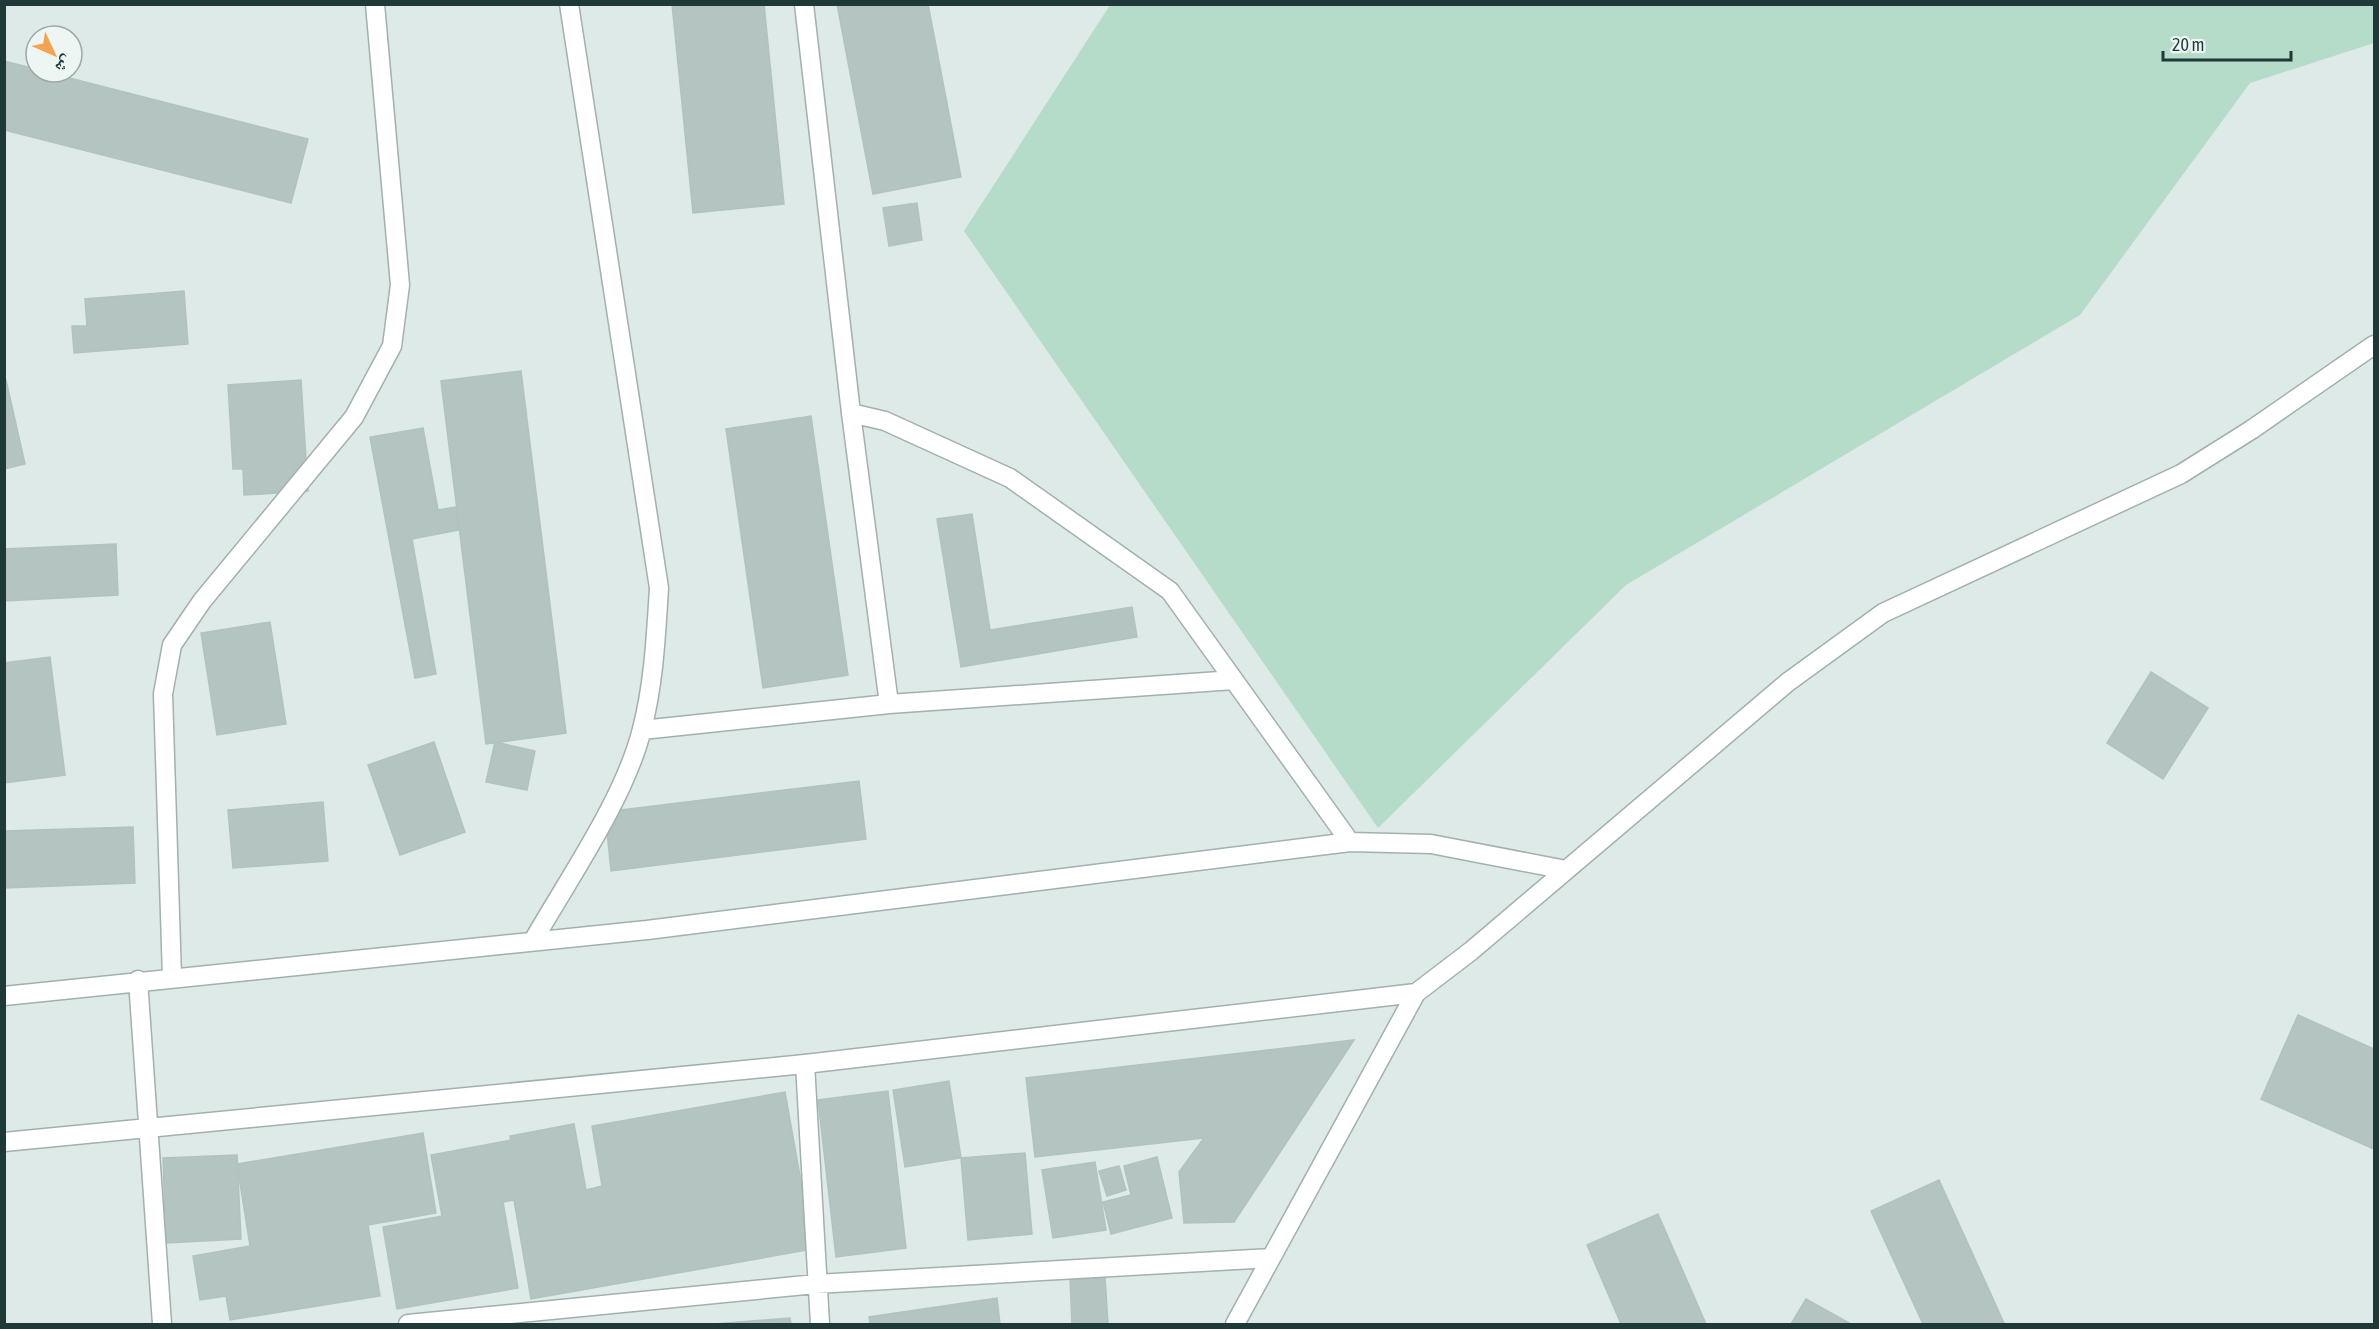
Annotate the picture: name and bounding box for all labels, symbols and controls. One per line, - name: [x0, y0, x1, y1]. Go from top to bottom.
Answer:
- north arrow: [24, 24, 84, 84]
- scale bar: [2163, 24, 2290, 62]
- text: 20 m: [2172, 34, 2204, 55]
- text: ش: [52, 51, 77, 77]

